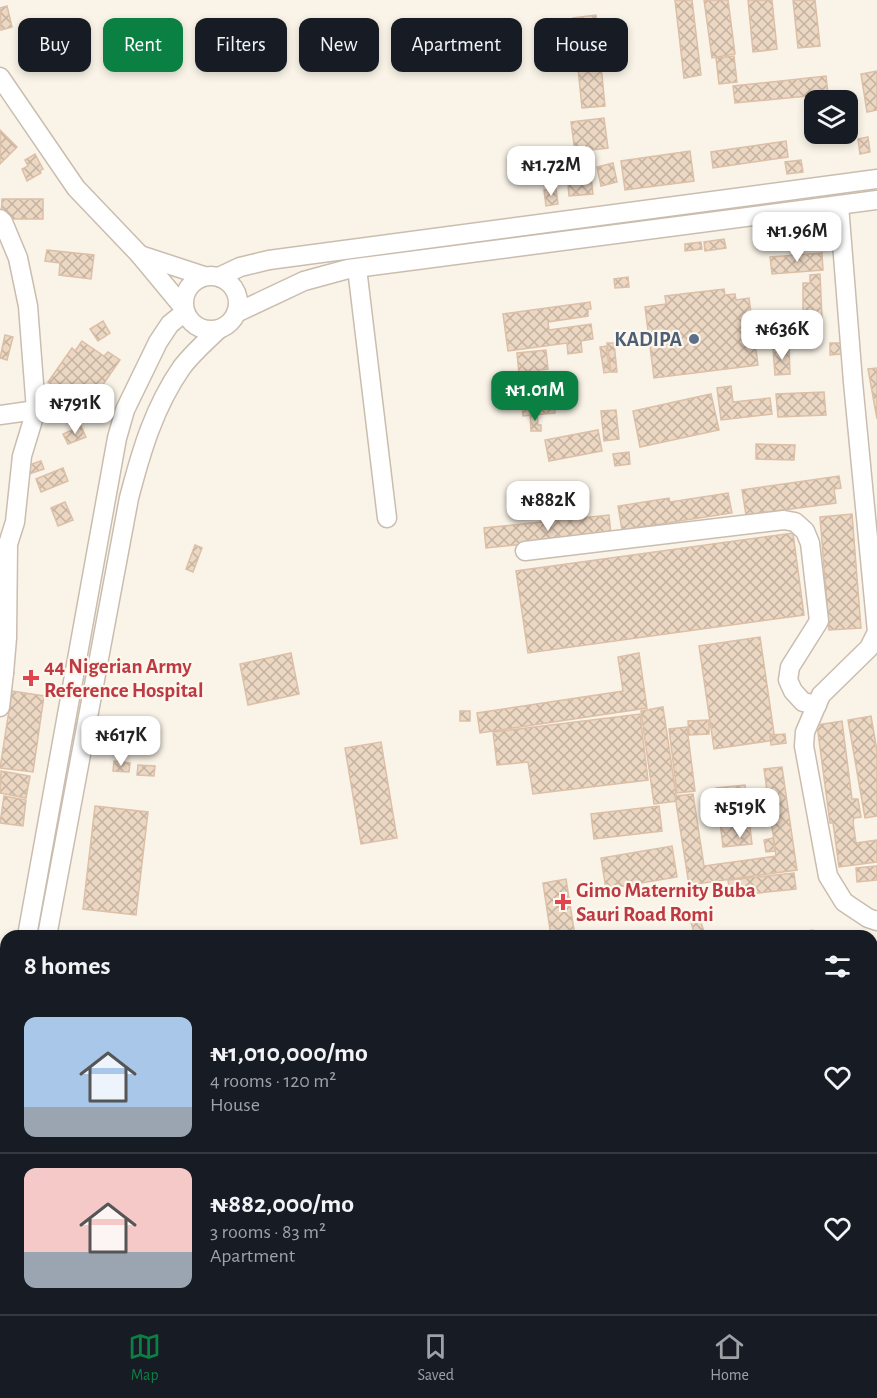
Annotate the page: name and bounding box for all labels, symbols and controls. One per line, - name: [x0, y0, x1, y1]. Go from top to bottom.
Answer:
- chip: Buy: [18, 18, 91, 72]
- chip: Rent: [103, 18, 183, 72]
- chip: Filters: [195, 18, 287, 72]
- chip: New: [299, 18, 379, 72]
- chip: Apartment: [391, 18, 522, 72]
- chip: House: [534, 18, 628, 72]
- map controls: [804, 90, 858, 144]
- button: layers: [804, 90, 858, 144]
- pin: ₦1.72M: [502, 146, 600, 197]
- text: ₦1.72M: [521, 155, 581, 175]
- pin: ₦1.96M: [748, 212, 846, 263]
- text: ₦1.96M: [766, 221, 828, 241]
- pin: ₦636K: [740, 310, 824, 361]
- text: ₦636K: [755, 319, 809, 339]
- place label: KADIPA: [614, 329, 682, 350]
- marker: KADIPA: [687, 332, 701, 346]
- pin: ₦1.01M: [486, 371, 584, 422]
- text: ₦1.01M: [505, 380, 565, 400]
- pin: ₦791K: [33, 384, 117, 435]
- text: ₦791K: [49, 393, 101, 413]
- pin: ₦882K: [506, 481, 590, 532]
- text: ₦882K: [521, 490, 575, 510]
- place label: 44 Nigerian Army Reference Hospital: [44, 656, 203, 701]
- marker: 44 Nigerian Army Reference Hospital: [22, 669, 40, 687]
- pin: ₦617K: [79, 716, 163, 767]
- text: ₦617K: [95, 725, 147, 745]
- pin: ₦519K: [698, 788, 782, 839]
- text: ₦519K: [714, 797, 766, 817]
- place label: Gimo Maternity Buba Sauri Road Romi: [576, 880, 756, 925]
- marker: Gimo Maternity Buba Sauri Road Romi: [554, 893, 572, 911]
- icon: filters: [821, 950, 854, 983]
- text: 8 homes: [24, 953, 111, 979]
- text: ₦1,010,000/mo: [210, 1040, 368, 1066]
- icon: home: [72, 1041, 144, 1113]
- icon: heart: [821, 1061, 854, 1094]
- text: 4 rooms · 120 m²: [210, 1071, 336, 1091]
- text: House: [210, 1095, 260, 1115]
- text: ₦882,000/mo: [210, 1191, 354, 1217]
- icon: home: [72, 1192, 144, 1264]
- icon: heart: [821, 1212, 854, 1245]
- text: 3 rooms · 83 m²: [210, 1222, 326, 1242]
- text: Apartment: [210, 1246, 295, 1266]
- tab: Map: [128, 1330, 161, 1385]
- tab: Saved: [417, 1330, 454, 1385]
- tab: Home: [710, 1330, 749, 1385]

